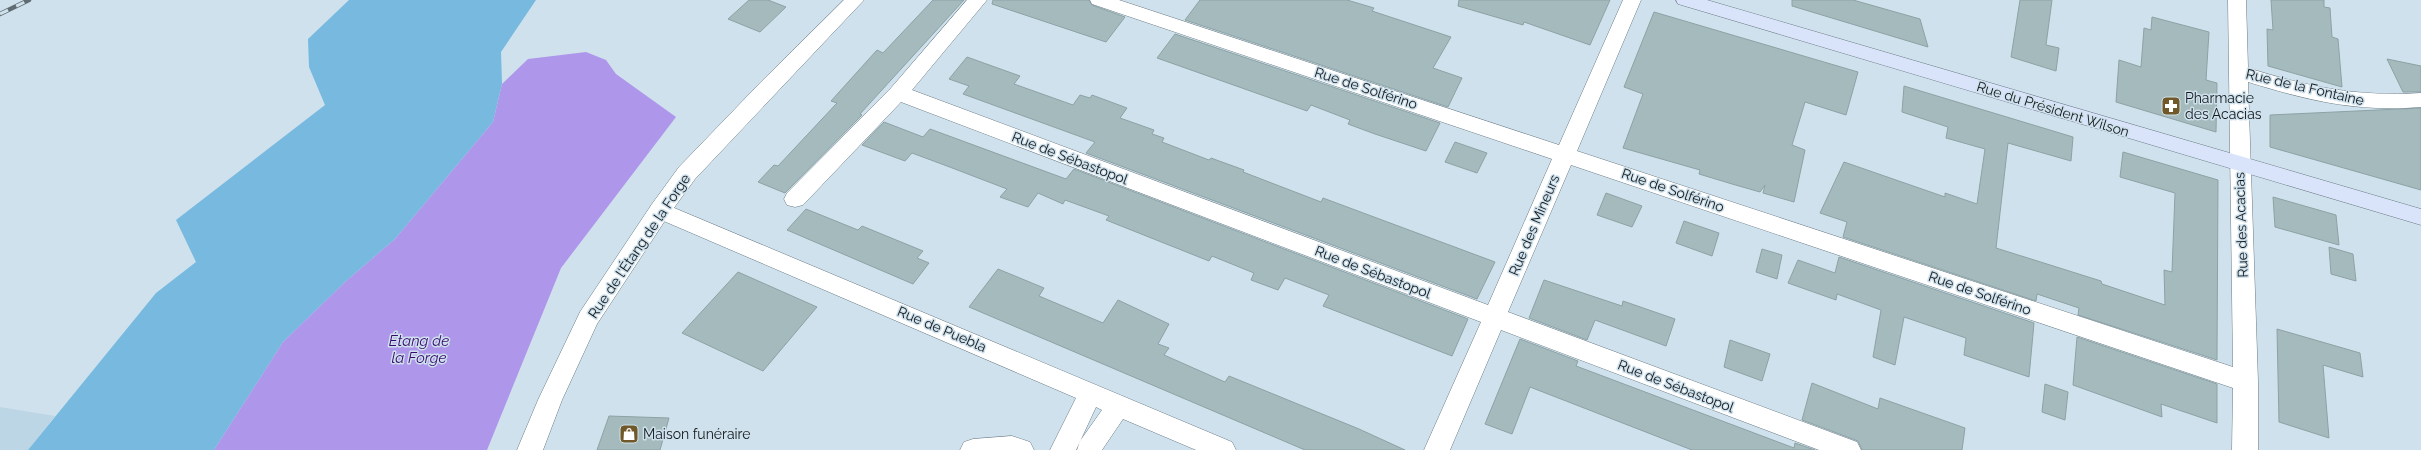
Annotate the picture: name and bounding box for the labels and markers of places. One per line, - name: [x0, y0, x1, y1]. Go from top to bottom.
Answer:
- place label: Pharmacie des Acacias: [2185, 90, 2262, 122]
- pharmacy icon: Pharmacie des Acacias: [2160, 95, 2182, 117]
- shop icon: Maison funéraire: [618, 423, 640, 445]
- place label: Maison funéraire: [643, 426, 751, 442]

